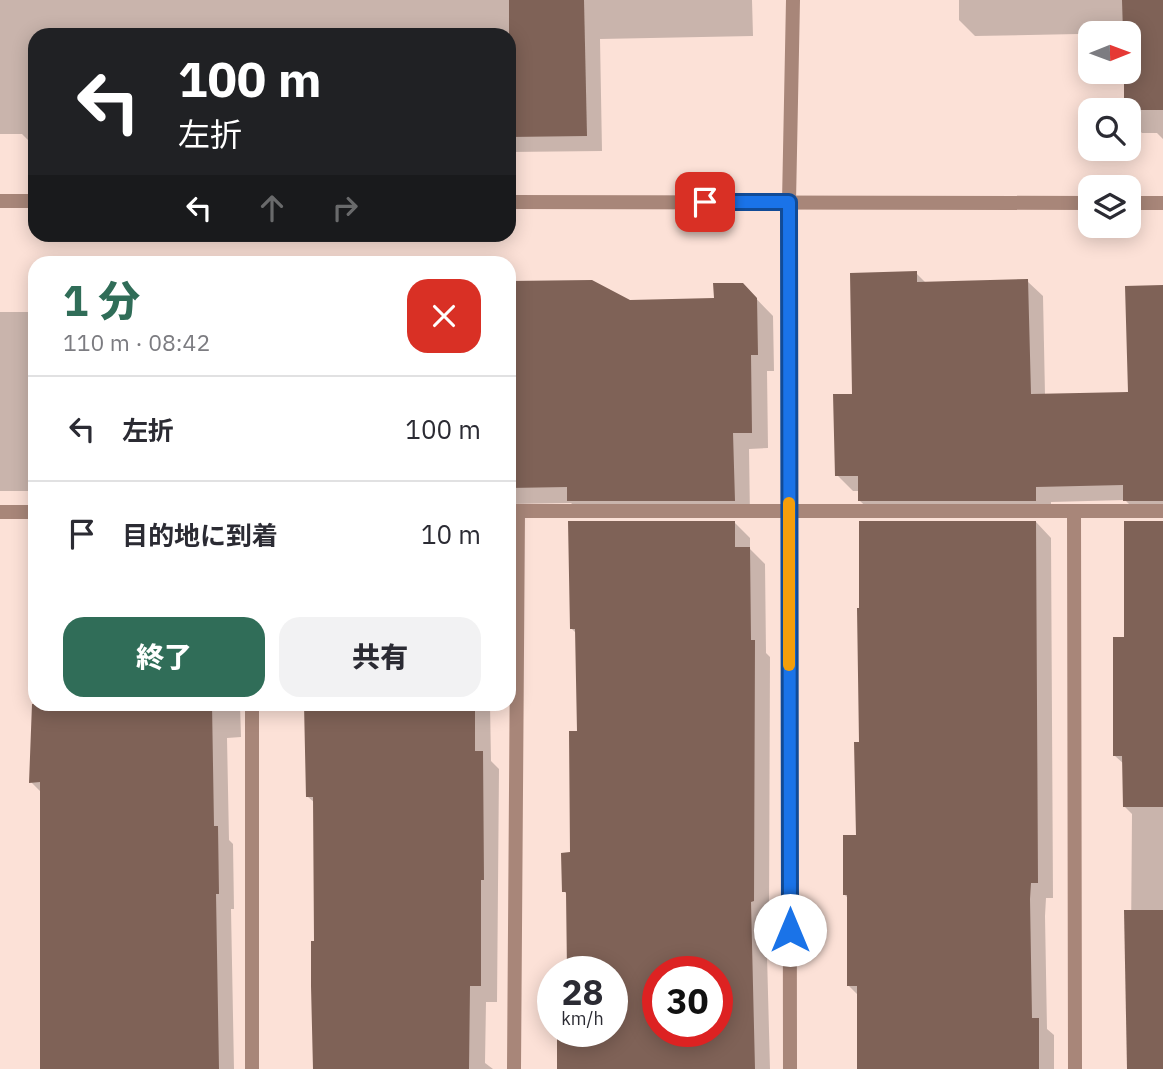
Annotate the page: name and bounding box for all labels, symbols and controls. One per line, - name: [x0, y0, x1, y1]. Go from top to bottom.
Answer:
- north arrow: [1078, 21, 1141, 84]
- map controls: [1078, 21, 1141, 238]
- text: 100 m: [178, 47, 322, 110]
- icon: left: [63, 56, 154, 147]
- button: search: [1078, 98, 1141, 161]
- text: 左折: [178, 113, 242, 155]
- pin: [675, 172, 735, 232]
- button: layers: [1078, 175, 1141, 238]
- icon: arrive: [686, 183, 724, 221]
- icon: left: [180, 189, 218, 227]
- icon: ahead: [253, 189, 291, 227]
- icon: right: [326, 189, 364, 227]
- text: 1 分: [63, 273, 140, 328]
- button: close: [407, 279, 481, 353]
- text: 110 m · 08:42: [63, 327, 210, 357]
- icon: left: [63, 410, 101, 448]
- text: 100 m: [405, 412, 481, 446]
- text: 左折: [122, 413, 174, 447]
- icon: arrive: [63, 515, 101, 553]
- text: 10 m: [421, 517, 481, 551]
- text: 目的地に到着: [122, 518, 278, 552]
- button: 終了: [63, 617, 265, 697]
- button: 共有: [279, 617, 481, 697]
- position arrow: [753, 893, 827, 967]
- speed limit sign: 30: [642, 956, 733, 1047]
- text: 28: [561, 969, 604, 1015]
- text: km/h: [561, 1007, 604, 1030]

